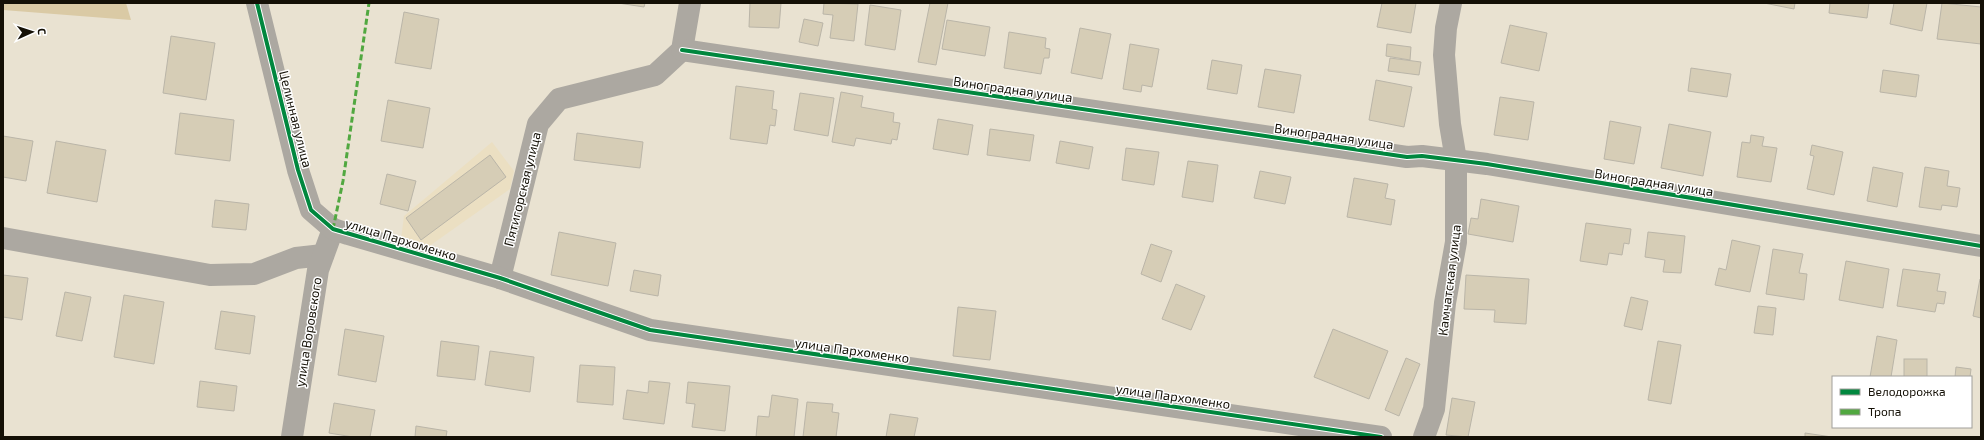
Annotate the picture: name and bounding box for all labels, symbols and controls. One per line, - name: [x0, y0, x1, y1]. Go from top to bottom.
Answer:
- north arrow: [12, 12, 52, 52]
- text: С: [36, 28, 49, 36]
- street label: Целинная улица: [276, 69, 316, 169]
- street label: Виноградная улица: [952, 73, 1074, 105]
- street label: Виноградная улица: [1273, 120, 1395, 152]
- street label: Пятигорская улица: [500, 130, 544, 248]
- street label: Виноградная улица: [1593, 165, 1715, 199]
- street label: улица Пархоменко: [343, 214, 459, 264]
- street label: Камчатская улица: [1434, 224, 1464, 336]
- street label: улица Воровского: [291, 276, 325, 388]
- street label: улица Пархоменко: [794, 334, 910, 366]
- legend: [1832, 376, 1972, 428]
- street label: улица Пархоменко: [1115, 380, 1231, 412]
- text: Велодорожка: [1868, 384, 1946, 398]
- text: Тропа: [1868, 404, 1901, 418]

